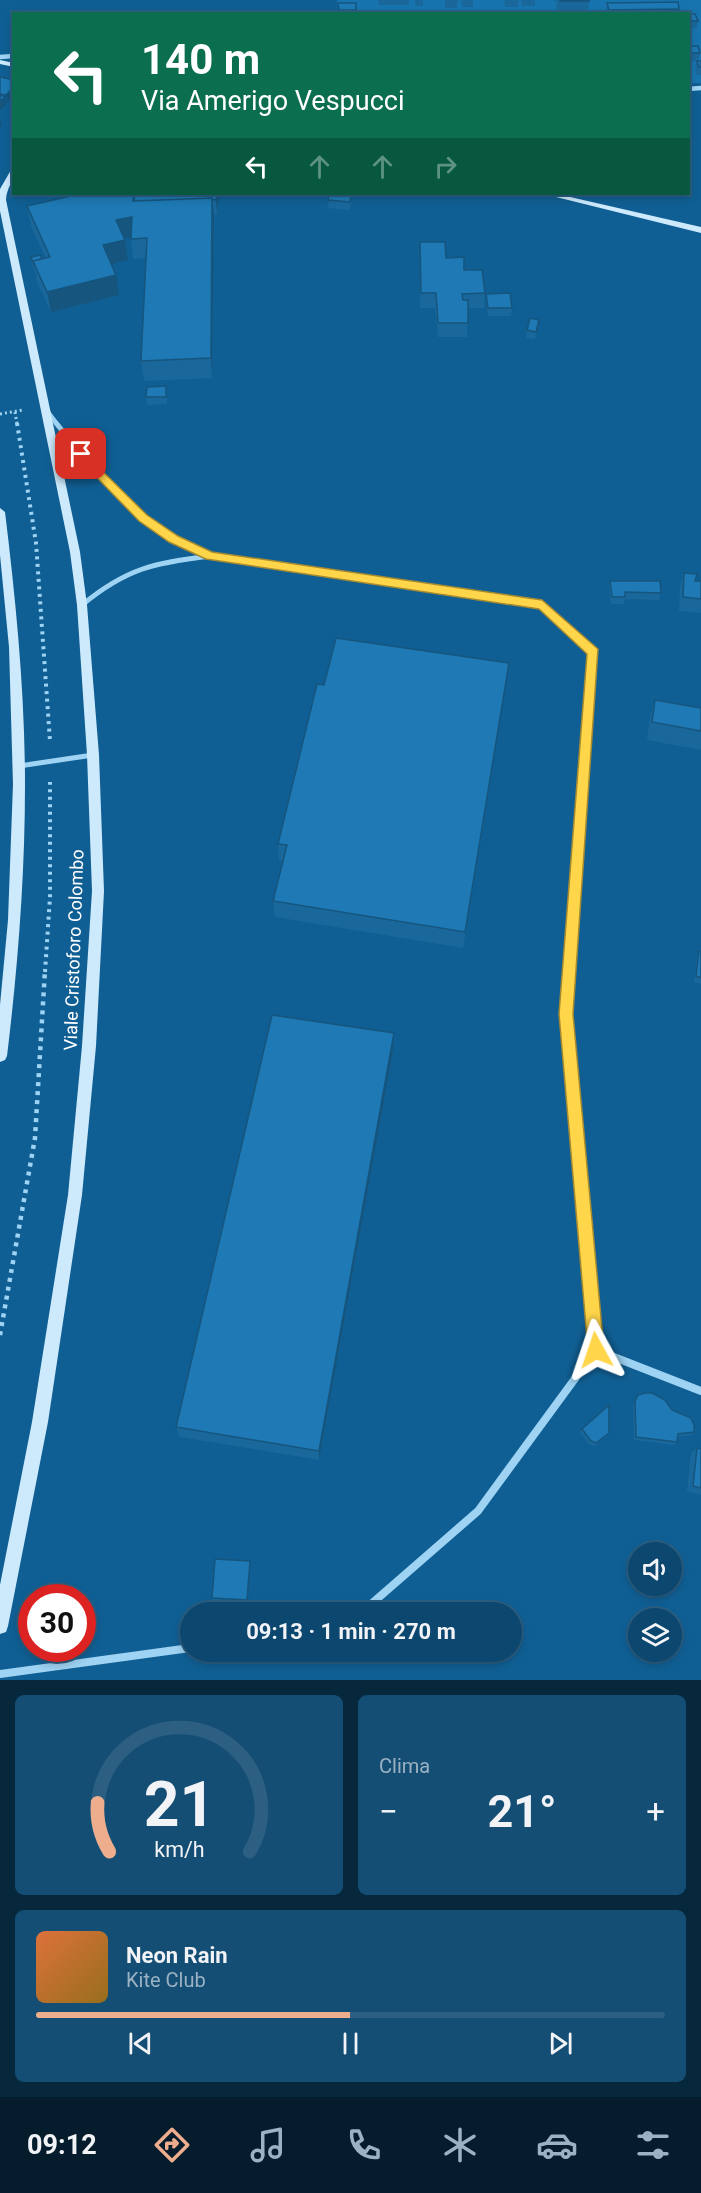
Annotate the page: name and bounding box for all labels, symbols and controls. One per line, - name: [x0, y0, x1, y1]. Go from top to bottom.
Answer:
- text: 140 m: [141, 35, 260, 84]
- icon: left: [42, 36, 120, 114]
- text: Via Amerigo Vespucci: [141, 85, 404, 117]
- icon: left: [240, 150, 273, 183]
- icon: ahead: [303, 150, 336, 183]
- icon: ahead: [366, 150, 399, 183]
- icon: right: [429, 150, 462, 183]
- pin: [55, 428, 106, 479]
- icon: arrive: [64, 437, 97, 470]
- street label: Viale Cristoforo Colombo: [59, 849, 88, 1051]
- position arrow: [564, 1318, 628, 1382]
- map controls: [628, 1542, 682, 1662]
- button: sound: [628, 1542, 682, 1596]
- speed limit sign: 30: [18, 1584, 96, 1662]
- button: layers: [628, 1608, 682, 1662]
- text: 09:13 · 1 min · 270 m: [246, 1619, 456, 1644]
- text: Clima: [379, 1754, 430, 1778]
- text: 21: [143, 1768, 215, 1841]
- text: 21°: [487, 1785, 557, 1838]
- text: −: [379, 1792, 398, 1831]
- text: +: [646, 1792, 665, 1831]
- text: km/h: [154, 1837, 204, 1862]
- text: Neon Rain: [126, 1943, 228, 1968]
- text: Kite Club: [126, 1968, 206, 1992]
- icon: previous: [124, 2027, 157, 2060]
- icon: pause: [334, 2027, 367, 2060]
- icon: next: [544, 2027, 577, 2060]
- icon: directions: [151, 2124, 193, 2166]
- icon: music: [247, 2124, 289, 2166]
- icon: phone: [343, 2124, 385, 2166]
- icon: climate: [439, 2124, 481, 2166]
- icon: car: [536, 2124, 578, 2166]
- icon: filters: [632, 2124, 674, 2166]
- text: 09:12: [27, 2129, 97, 2161]

